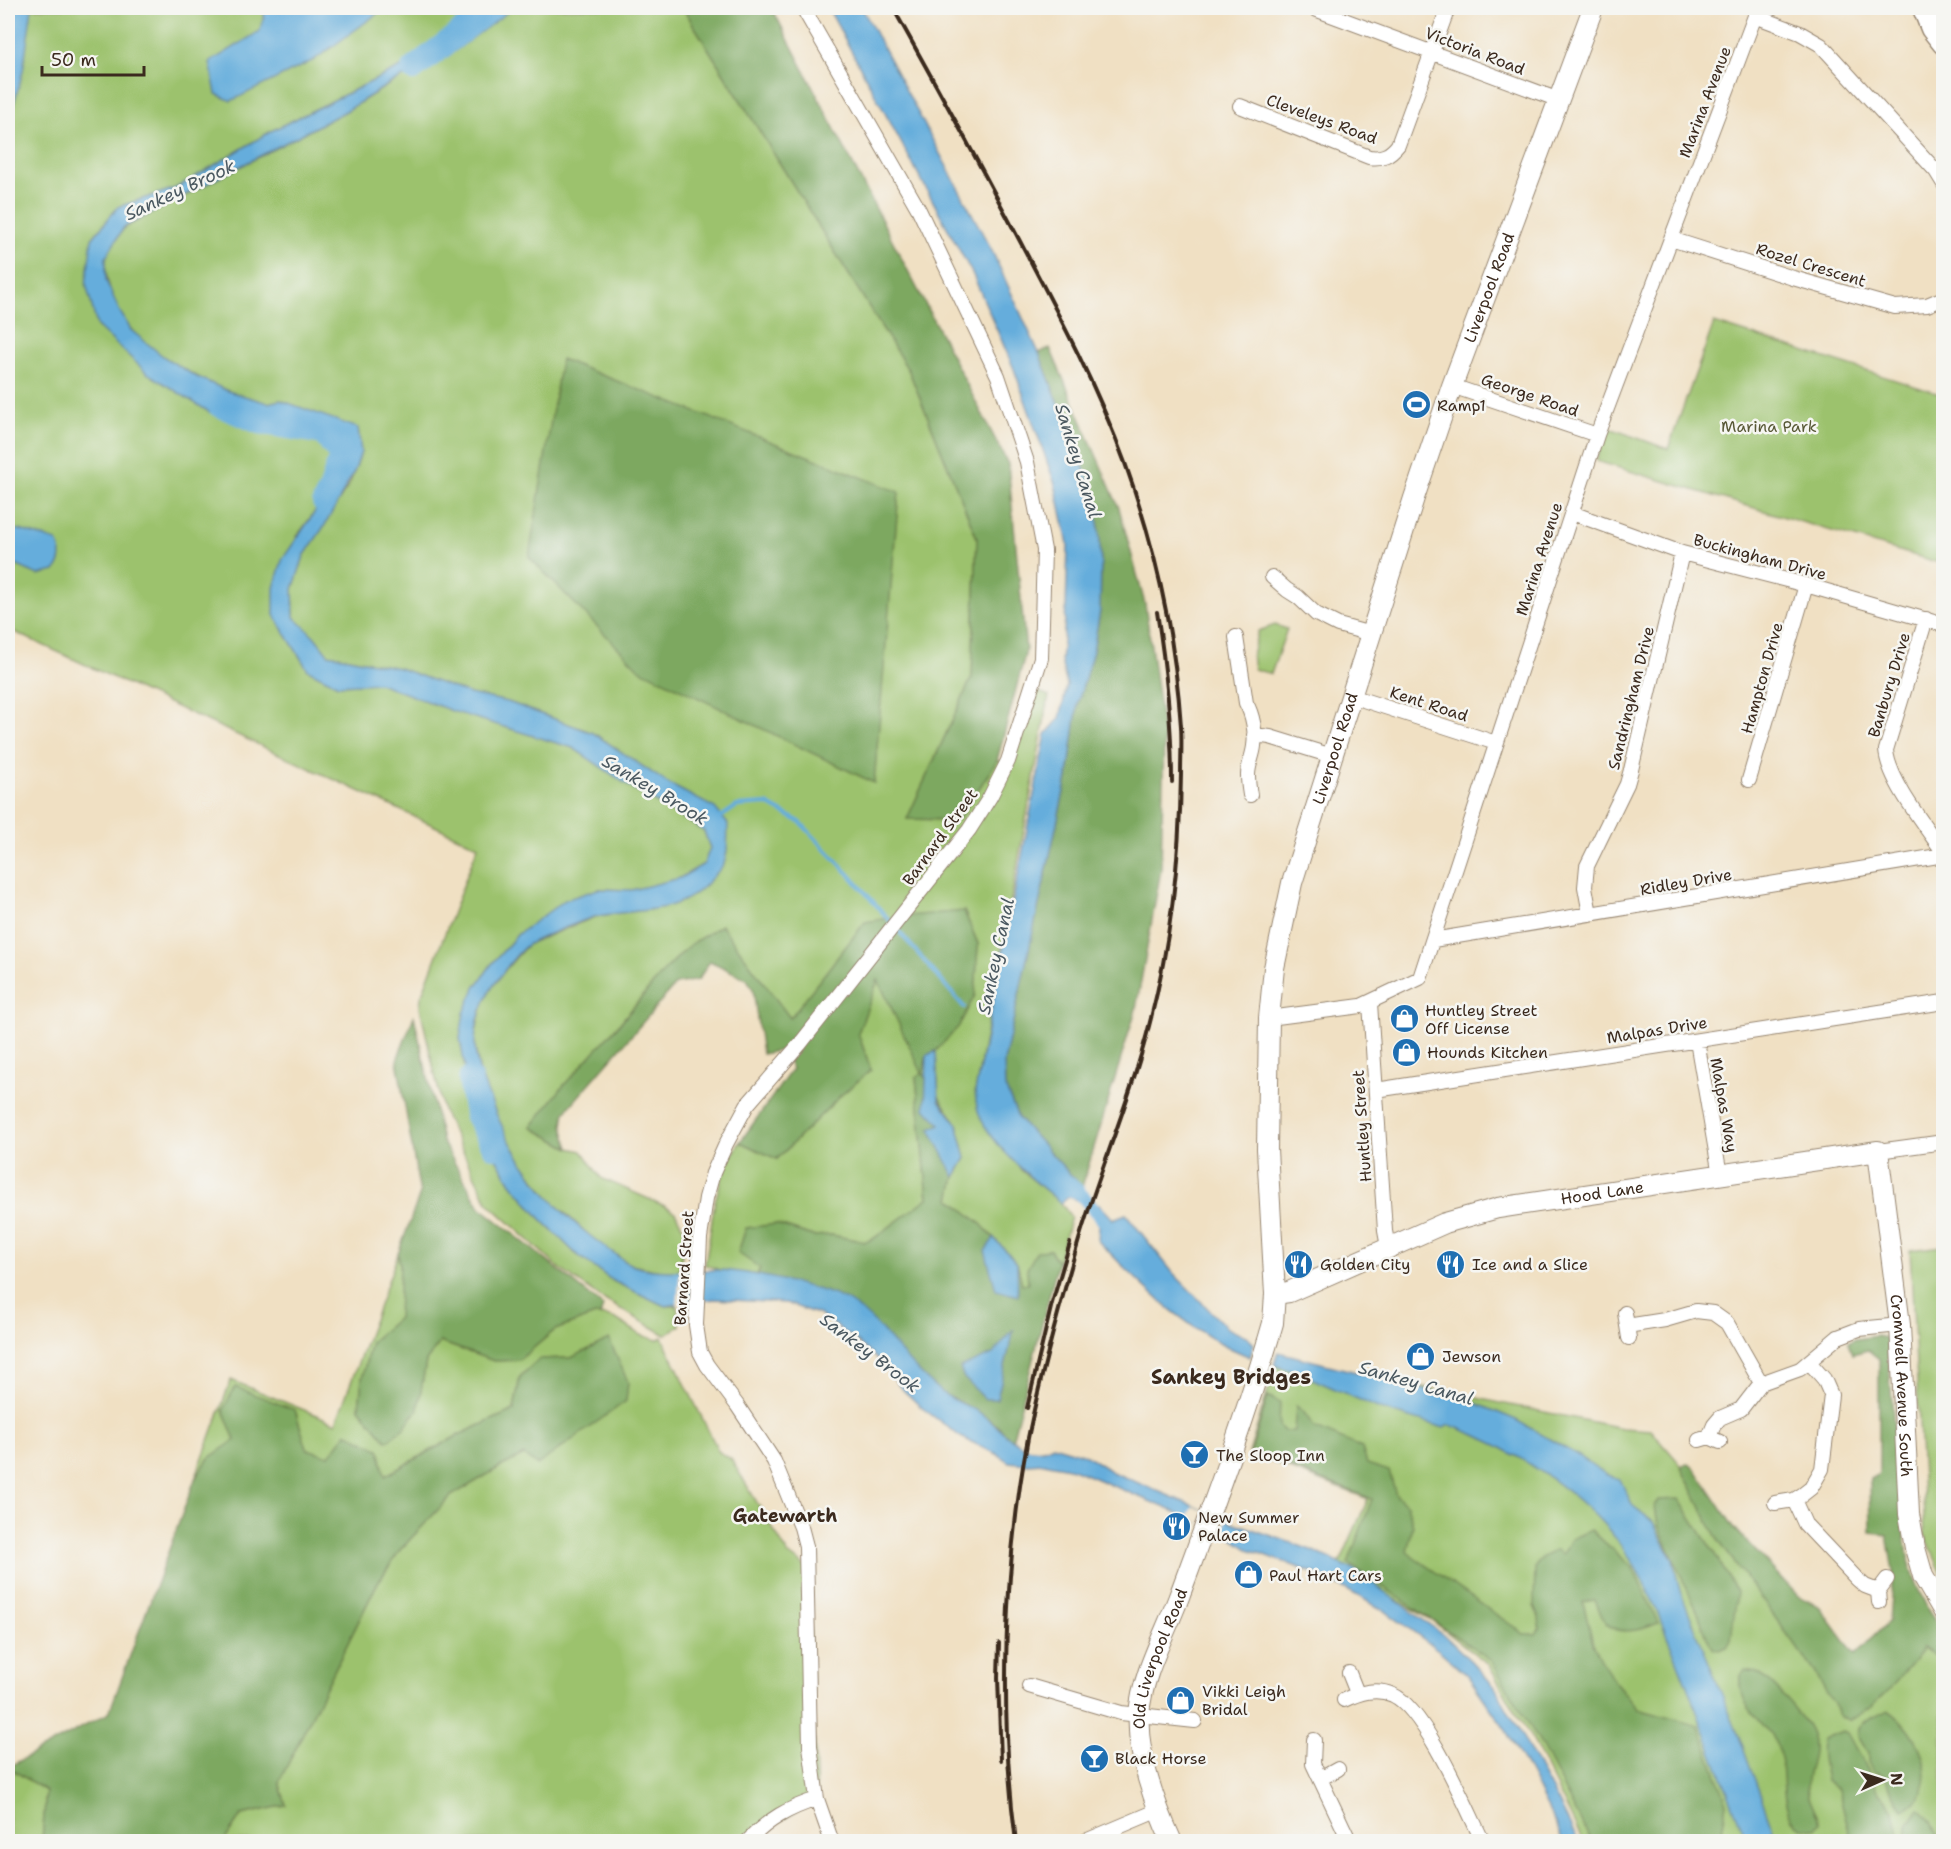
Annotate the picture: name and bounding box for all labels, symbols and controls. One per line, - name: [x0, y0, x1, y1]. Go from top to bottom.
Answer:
- street label: Victoria Road: [1422, 22, 1528, 80]
- scale bar: [42, 39, 144, 77]
- street label: Marina Avenue: [1674, 43, 1736, 161]
- text: 50 m: [51, 48, 96, 72]
- street label: Cleveleys Road: [1264, 89, 1380, 149]
- water label: Sankey Brook: [121, 154, 240, 226]
- street label: Liverpool Road: [1459, 229, 1519, 345]
- street label: Rozel Crescent: [1753, 238, 1869, 292]
- street label: George Road: [1478, 369, 1582, 421]
- sports icon: Ramp1: [1400, 389, 1432, 421]
- place label: Ramp1: [1437, 395, 1486, 416]
- water label: Sankey Canal: [1049, 401, 1107, 521]
- park label: Marina Park: [1721, 416, 1817, 437]
- street label: Marina Avenue: [1511, 500, 1567, 618]
- street label: Buckingham Drive: [1691, 529, 1829, 585]
- street label: Hampton Drive: [1736, 620, 1788, 736]
- street label: Sandringham Drive: [1603, 624, 1659, 772]
- street label: Banbury Drive: [1863, 630, 1915, 740]
- street label: Kent Road: [1387, 682, 1471, 726]
- street label: Liverpool Road: [1307, 690, 1362, 807]
- water label: Sankey Brook: [598, 749, 713, 831]
- street label: Barnard Street: [898, 784, 982, 890]
- street label: Ridley Drive: [1638, 864, 1734, 900]
- water label: Sankey Canal: [972, 895, 1020, 1016]
- place label: Huntley Street Off License: [1425, 1000, 1538, 1039]
- shop icon: Huntley Street Off License: [1388, 1003, 1420, 1035]
- street label: Malpas Drive: [1605, 1012, 1709, 1048]
- shop icon: Hounds Kitchen: [1390, 1036, 1422, 1068]
- place label: Hounds Kitchen: [1427, 1042, 1548, 1063]
- street label: Malpas Way: [1705, 1056, 1743, 1154]
- street label: Huntley Street: [1348, 1069, 1376, 1183]
- street label: Hood Lane: [1559, 1176, 1645, 1209]
- street label: Barnard Street: [670, 1210, 698, 1326]
- restaurant icon: Golden City: [1283, 1248, 1315, 1280]
- restaurant icon: Ice and a Slice: [1435, 1248, 1467, 1280]
- place label: Golden City: [1320, 1254, 1411, 1275]
- place label: Ice and a Slice: [1472, 1254, 1588, 1275]
- street label: Cromwell Avenue South: [1886, 1293, 1918, 1477]
- water label: Sankey Brook: [815, 1307, 925, 1399]
- shop icon: Jewson: [1405, 1340, 1437, 1372]
- place label: Jewson: [1442, 1346, 1501, 1367]
- water label: Sankey Canal: [1356, 1355, 1477, 1411]
- district label: Sankey Bridges: [1151, 1364, 1311, 1390]
- bar icon: The Sloop Inn: [1179, 1439, 1211, 1471]
- place label: The Sloop Inn: [1216, 1445, 1325, 1466]
- district label: Gatewarth: [733, 1504, 837, 1528]
- place label: New Summer Palace: [1198, 1507, 1300, 1546]
- restaurant icon: New Summer Palace: [1161, 1510, 1193, 1542]
- shop icon: Paul Hart Cars: [1232, 1559, 1264, 1591]
- place label: Paul Hart Cars: [1269, 1565, 1382, 1586]
- street label: Old Liverpool Road: [1128, 1585, 1192, 1729]
- place label: Vikki Leigh Bridal: [1202, 1681, 1286, 1720]
- shop icon: Vikki Leigh Bridal: [1165, 1684, 1197, 1716]
- bar icon: Black Horse: [1078, 1742, 1110, 1774]
- place label: Black Horse: [1115, 1748, 1207, 1769]
- north arrow: [1852, 1750, 1912, 1810]
- text: N: [1886, 1772, 1907, 1786]

